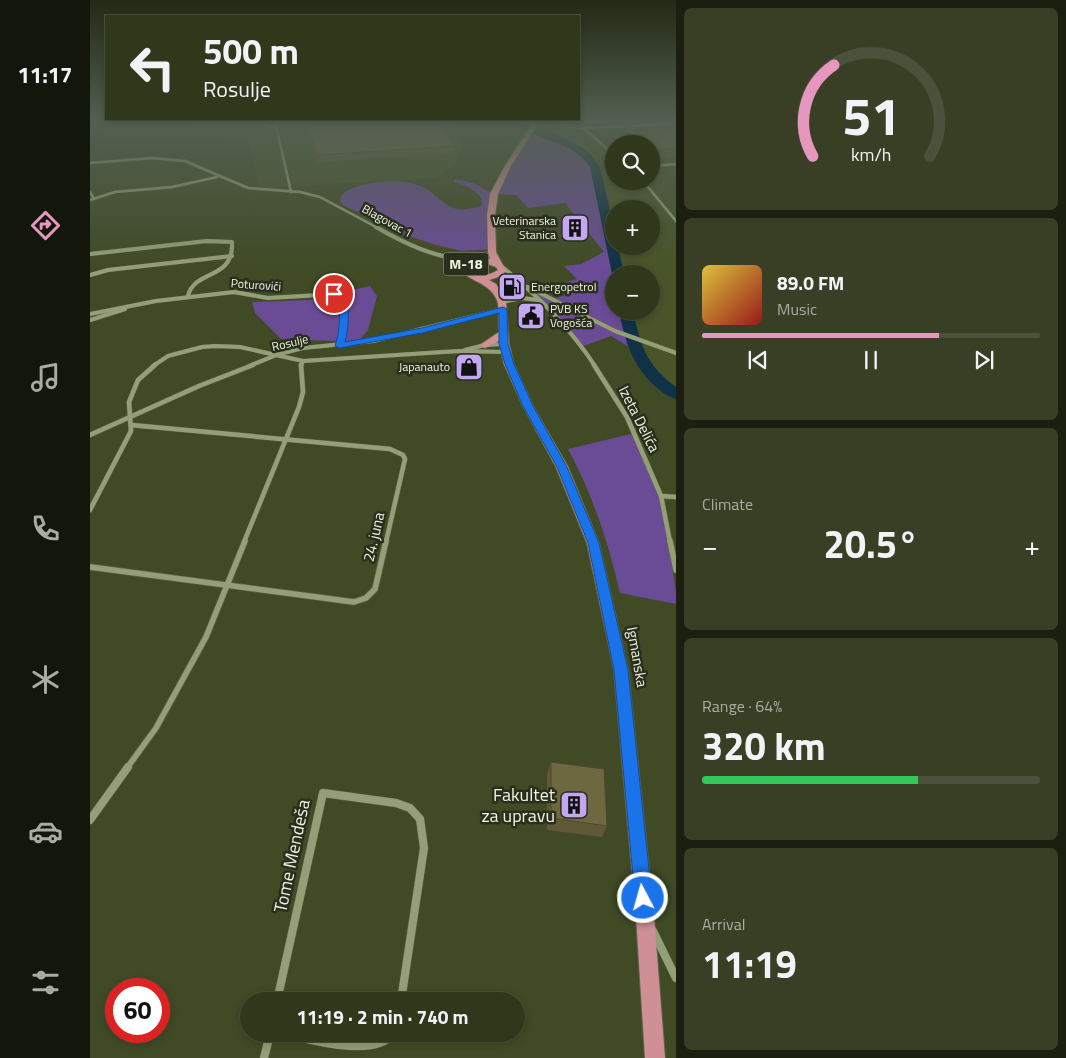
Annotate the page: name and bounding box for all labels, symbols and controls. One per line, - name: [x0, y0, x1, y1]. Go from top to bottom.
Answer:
- text: 500 m: [203, 24, 299, 78]
- icon: left: [120, 35, 185, 100]
- text: 11:17: [18, 58, 72, 92]
- text: Rosulje: [203, 72, 271, 106]
- text: 51: [842, 76, 900, 155]
- map controls: [605, 135, 660, 320]
- button: search: [605, 135, 660, 190]
- text: km/h: [851, 141, 891, 168]
- street label: Blagovac 1: [359, 199, 416, 242]
- button: +: [605, 200, 660, 255]
- icon: directions: [28, 208, 63, 243]
- place label: Veterinarska Stanica: [492, 211, 556, 244]
- building icon: Veterinarska Stanica: [560, 213, 590, 243]
- road number: M-18: [444, 252, 488, 276]
- button: −: [605, 265, 660, 320]
- text: 89.0 FM: [777, 268, 844, 297]
- fuel station icon: Energopetrol: [497, 272, 527, 302]
- street label: Poturovići: [230, 273, 282, 296]
- pin: [313, 273, 355, 315]
- place label: Energopetrol: [531, 277, 596, 296]
- icon: arrive: [320, 280, 348, 308]
- text: Music: [777, 297, 817, 321]
- place label: PVB KS Vogošća: [550, 299, 592, 332]
- public building icon: PVB KS Vogošća: [516, 301, 546, 331]
- street label: Rosulje: [270, 329, 310, 356]
- icon: previous: [744, 346, 772, 374]
- icon: pause: [857, 346, 885, 374]
- icon: next: [970, 346, 998, 374]
- shop icon: Japanauto: [454, 352, 484, 382]
- place label: Japanauto: [399, 357, 450, 376]
- icon: music: [28, 360, 63, 395]
- street label: Izeta Delića: [613, 381, 666, 457]
- text: Climate: [702, 492, 753, 516]
- street label: 24. juna: [357, 509, 390, 564]
- icon: phone: [28, 511, 63, 546]
- text: 20.5°: [824, 515, 918, 573]
- text: −: [702, 524, 718, 567]
- text: +: [1024, 524, 1040, 567]
- street label: Igmanska: [621, 625, 654, 689]
- icon: climate: [28, 662, 63, 697]
- text: Range · 64%: [702, 694, 782, 718]
- text: 320 km: [702, 717, 826, 775]
- place label: Fakultet za upravu: [481, 781, 556, 829]
- building icon: Fakultet za upravu: [559, 790, 589, 820]
- street label: Tome Mendeša: [266, 797, 317, 915]
- icon: car: [28, 814, 63, 849]
- position arrow: [616, 871, 668, 923]
- text: Arrival: [702, 912, 745, 936]
- text: 11:19: [702, 935, 797, 993]
- icon: filters: [28, 965, 63, 1000]
- speed limit sign: 60: [105, 978, 170, 1043]
- text: 11:19 · 2 min · 740 m: [296, 1002, 469, 1031]

